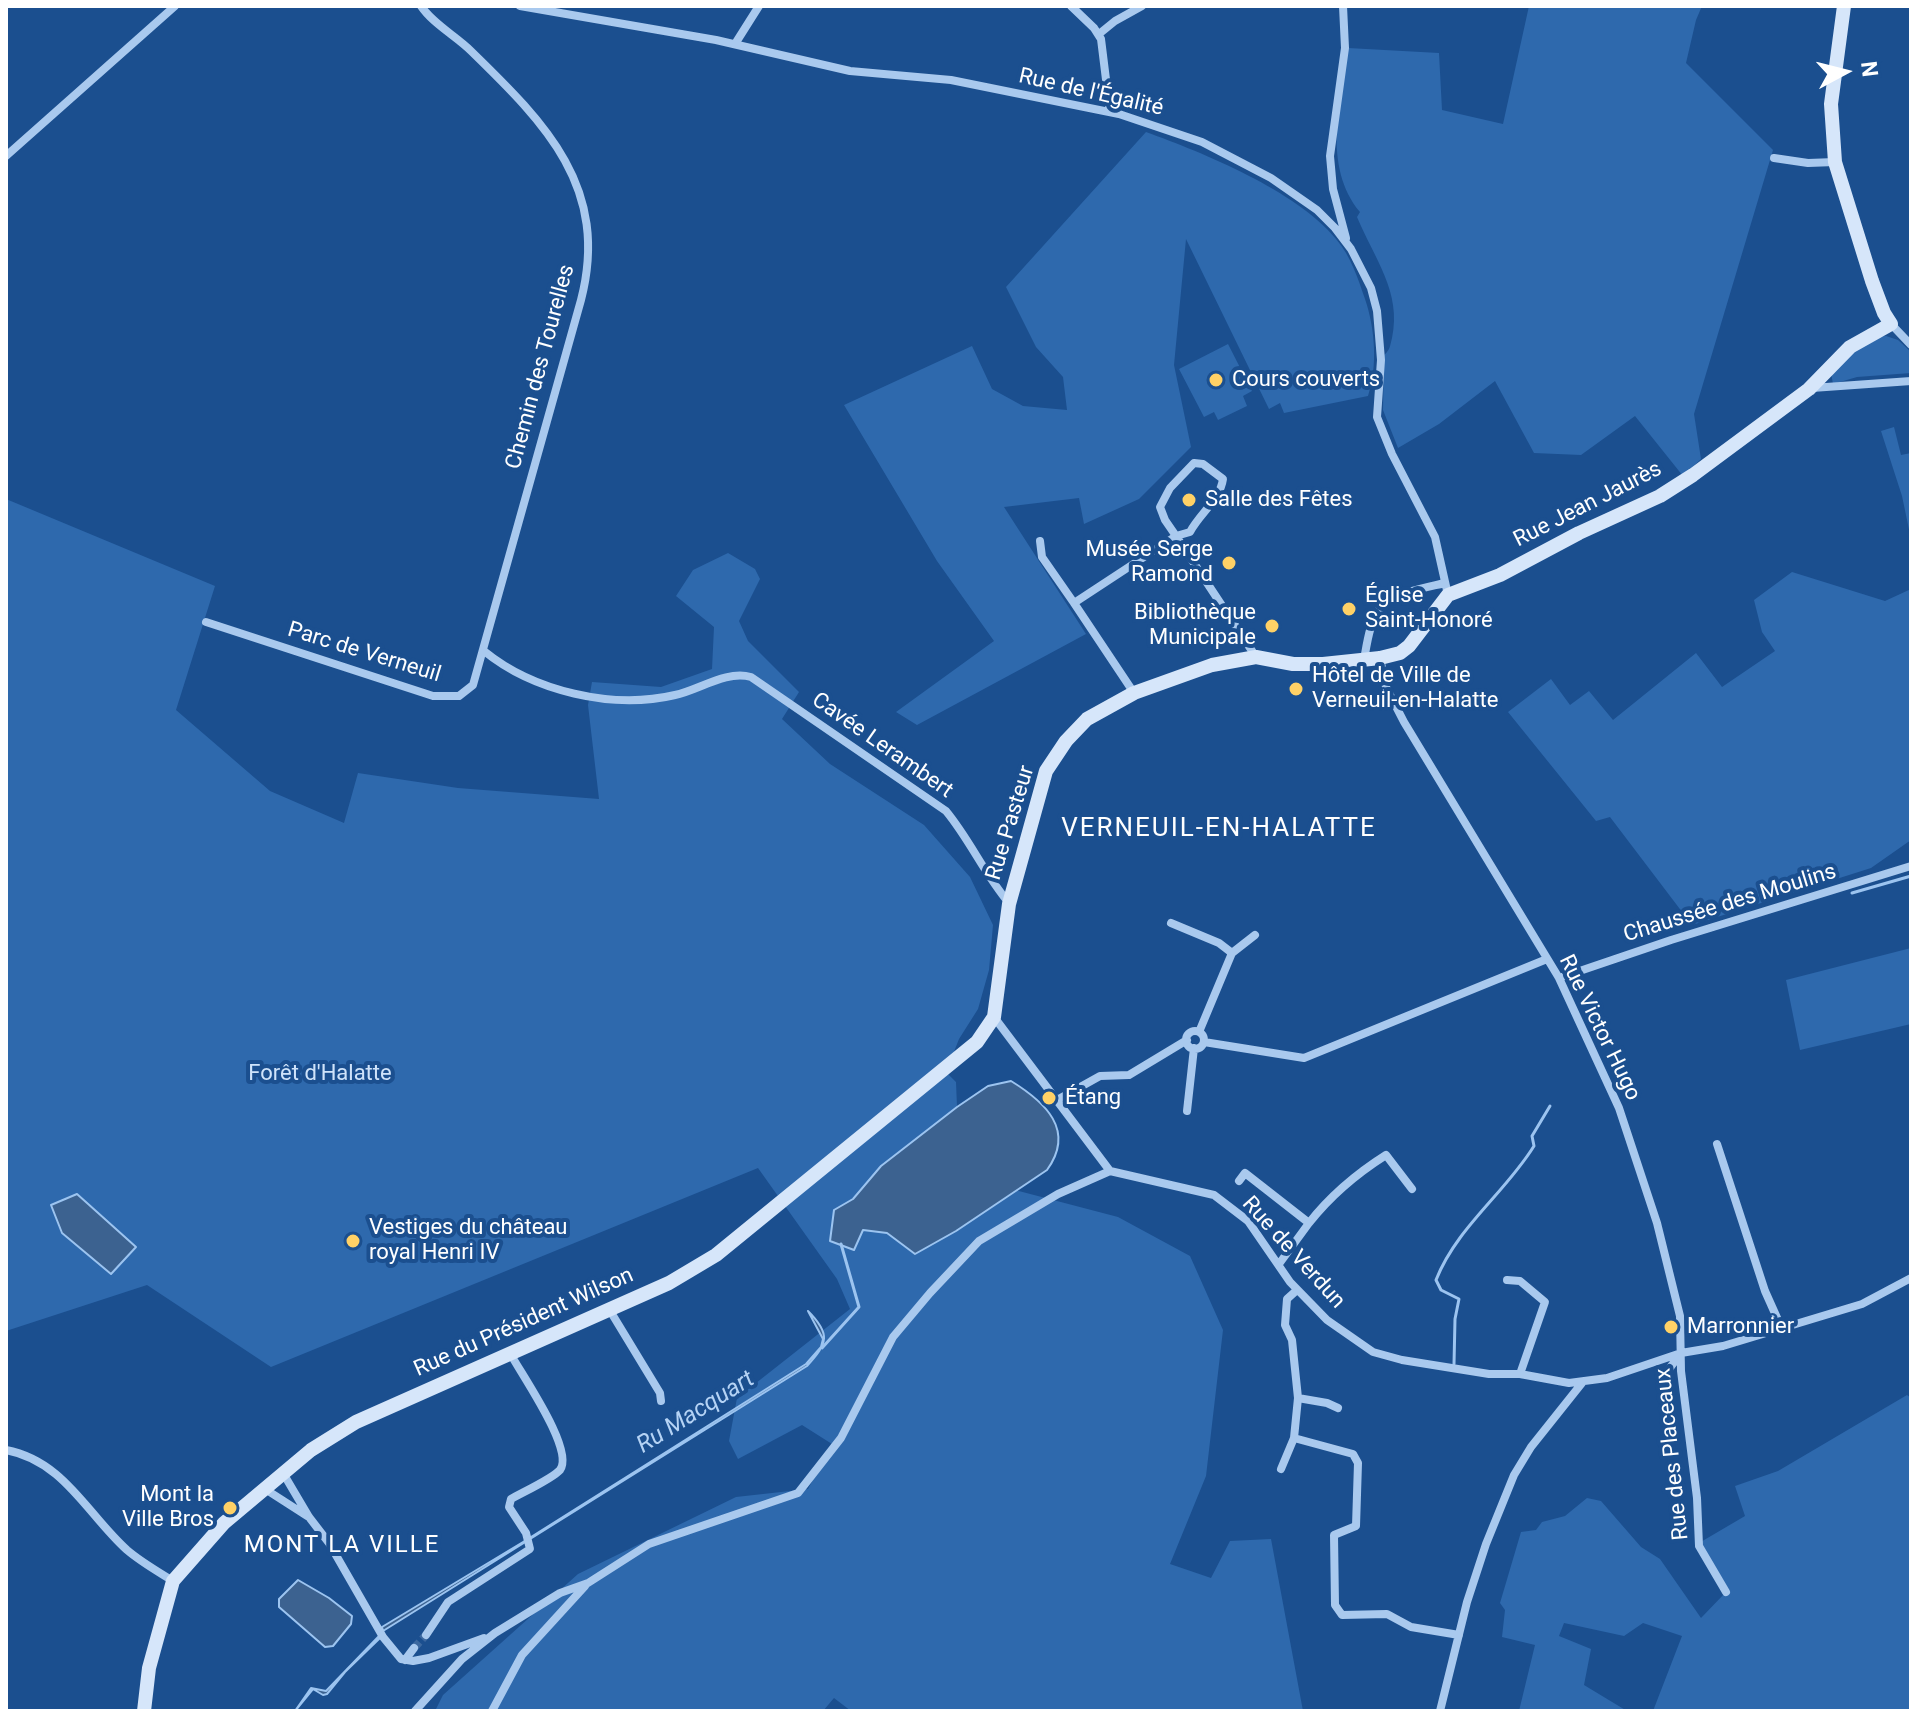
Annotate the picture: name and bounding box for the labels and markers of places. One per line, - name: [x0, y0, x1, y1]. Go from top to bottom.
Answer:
- place label: Cours couverts: [1232, 367, 1380, 393]
- marker: Cours couverts: [1207, 371, 1225, 389]
- place label: Salle des Fêtes: [1205, 487, 1353, 513]
- marker: Salle des Fêtes: [1180, 491, 1198, 509]
- place label: Musée Serge Ramond: [1086, 537, 1213, 588]
- marker: Musée Serge Ramond: [1220, 554, 1238, 572]
- place label: Église Saint-Honoré: [1365, 583, 1493, 634]
- place label: Bibliothèque Municipale: [1134, 600, 1256, 652]
- marker: Église Saint-Honoré: [1340, 600, 1358, 618]
- marker: Bibliothèque Municipale: [1263, 617, 1281, 635]
- place label: Hôtel de Ville de Verneuil-en-Halatte: [1312, 663, 1498, 714]
- marker: Hôtel de Ville de Verneuil-en-Halatte: [1287, 680, 1305, 698]
- place label: Étang: [1065, 1085, 1121, 1111]
- marker: Étang: [1040, 1089, 1058, 1107]
- place label: Vestiges du château royal Henri IV: [369, 1215, 567, 1266]
- marker: Vestiges du château royal Henri IV: [344, 1232, 362, 1250]
- place label: Marronnier: [1687, 1314, 1794, 1340]
- marker: Marronnier: [1662, 1318, 1680, 1336]
- place label: Mont la Ville Bros: [122, 1482, 214, 1534]
- marker: Mont la Ville Bros: [221, 1499, 239, 1517]

